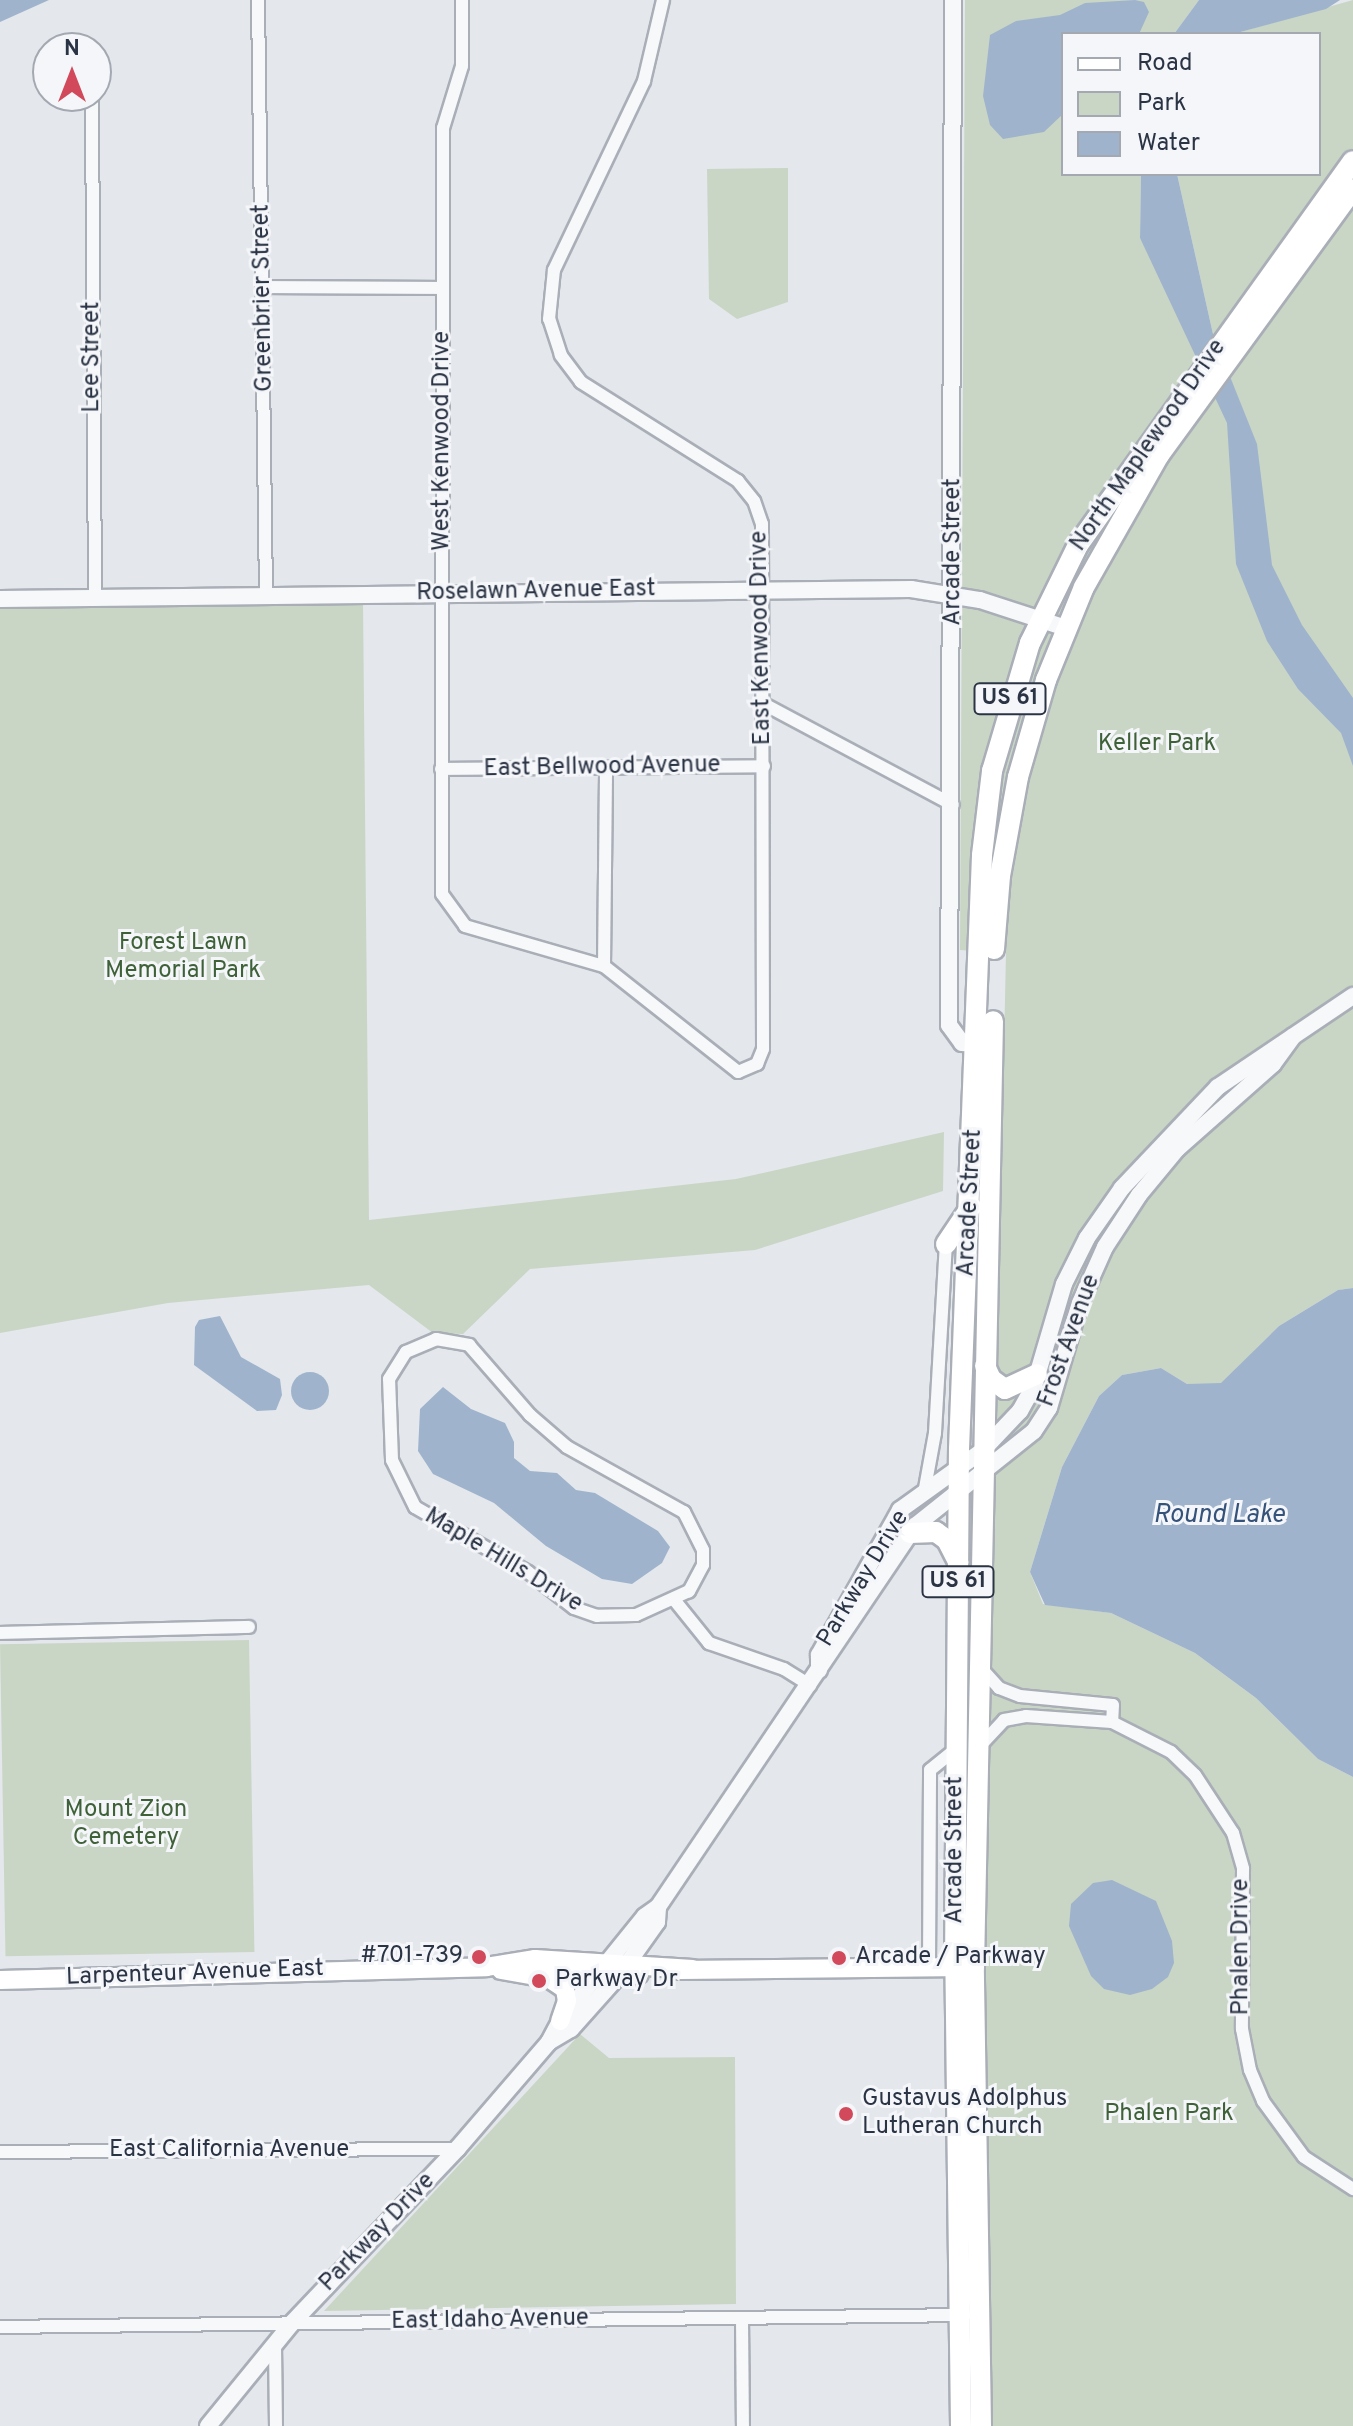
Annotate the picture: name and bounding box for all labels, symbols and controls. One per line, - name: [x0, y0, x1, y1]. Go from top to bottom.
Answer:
- north arrow: [32, 32, 112, 112]
- legend: [1061, 32, 1321, 176]
- text: N: [64, 36, 80, 63]
- text: Road: [1137, 49, 1193, 79]
- text: Park: [1137, 89, 1187, 119]
- text: Water: [1137, 129, 1200, 159]
- street label: Greenbrier Street: [248, 204, 280, 392]
- street label: Lee Street: [79, 301, 107, 413]
- street label: West Kenwood Drive: [429, 331, 457, 551]
- street label: North Maplewood Drive: [1065, 334, 1233, 558]
- street label: Arcade Street: [940, 478, 968, 626]
- street label: East Kenwood Drive: [746, 530, 778, 746]
- street label: Roselawn Avenue East: [416, 576, 656, 608]
- road number: US 61: [972, 681, 1048, 717]
- park label: Keller Park: [1098, 731, 1216, 759]
- street label: East Bellwood Avenue: [483, 752, 721, 784]
- park label: Forest Lawn Memorial Park: [105, 930, 261, 986]
- street label: Arcade Street: [953, 1128, 989, 1278]
- street label: Frost Avenue: [1033, 1271, 1107, 1411]
- water label: Round Lake: [1153, 1500, 1285, 1532]
- street label: Maple Hills Drive: [419, 1503, 587, 1619]
- street label: Parkway Drive: [812, 1506, 916, 1652]
- road number: US 61: [920, 1564, 996, 1600]
- street label: Arcade Street: [942, 1776, 970, 1924]
- park label: Mount Zion Cemetery: [65, 1797, 187, 1853]
- street label: Phalen Drive: [1228, 1879, 1256, 2015]
- place label: #701-739: [361, 1943, 463, 1971]
- place label: Arcade / Parkway: [855, 1944, 1046, 1972]
- marker: #701-739: [470, 1948, 488, 1966]
- marker: Arcade / Parkway: [830, 1949, 848, 1967]
- street label: Larpenteur Avenue East: [65, 1955, 325, 1993]
- place label: Parkway Dr: [555, 1967, 678, 1995]
- marker: Parkway Dr: [530, 1972, 548, 1990]
- place label: Gustavus Adolphus Lutheran Church: [862, 2086, 1068, 2142]
- park label: Phalen Park: [1104, 2101, 1234, 2129]
- marker: Gustavus Adolphus Lutheran Church: [837, 2105, 855, 2123]
- street label: East California Avenue: [108, 2137, 350, 2165]
- street label: Parkway Drive: [314, 2168, 442, 2298]
- street label: East Idaho Avenue: [390, 2305, 590, 2337]

